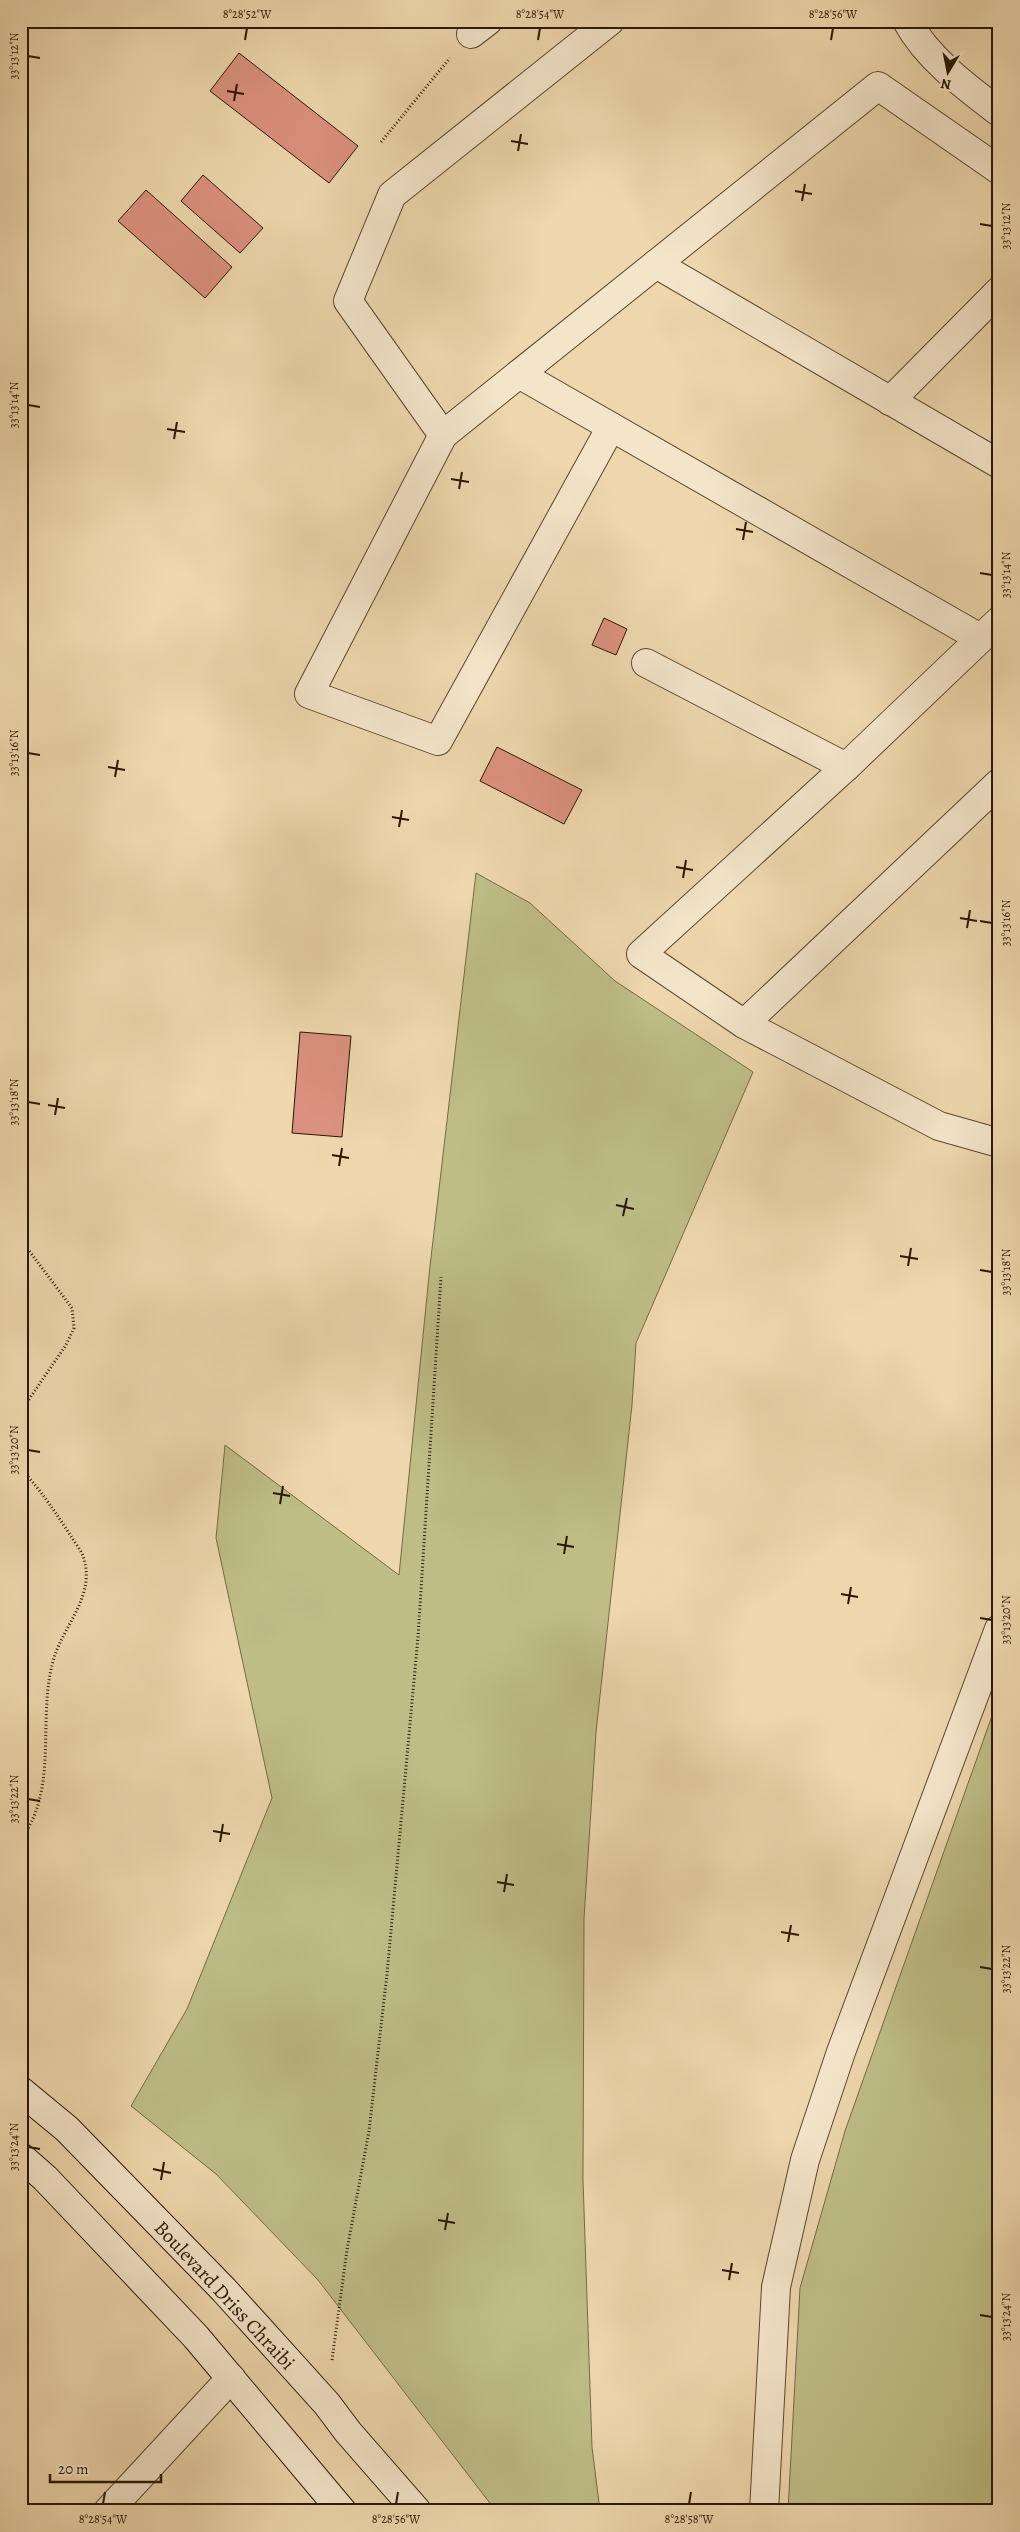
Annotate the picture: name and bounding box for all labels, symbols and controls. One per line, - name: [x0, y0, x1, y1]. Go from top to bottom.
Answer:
- text: 8°28'52"W: [223, 6, 272, 22]
- text: 8°28'54"W: [516, 6, 565, 22]
- text: 8°28'56"W: [809, 6, 858, 22]
- text: 33°13'12"N: [6, 32, 22, 79]
- north arrow: [922, 48, 972, 98]
- text: N: [939, 74, 953, 95]
- text: 33°13'12"N: [998, 202, 1014, 249]
- text: 33°13'14"N: [6, 381, 22, 428]
- text: 33°13'14"N: [998, 551, 1014, 598]
- text: 33°13'16"N: [6, 729, 22, 776]
- text: 33°13'16"N: [998, 899, 1014, 946]
- text: 33°13'18"N: [6, 1078, 22, 1125]
- text: 33°13'18"N: [998, 1248, 1014, 1295]
- text: 33°13'20"N: [6, 1425, 22, 1475]
- text: 33°13'20"N: [998, 1595, 1014, 1645]
- text: 33°13'22"N: [6, 1774, 22, 1823]
- text: 33°13'22"N: [998, 1944, 1014, 1993]
- text: 33°13'24"N: [6, 2123, 22, 2171]
- street label: Boulevard Driss Chraibi: [148, 2215, 301, 2376]
- text: 33°13'24"N: [998, 2293, 1014, 2341]
- scale bar: [50, 2452, 161, 2484]
- text: 20 m: [58, 2459, 89, 2479]
- text: 8°28'54"W: [79, 2511, 128, 2527]
- text: 8°28'56"W: [372, 2511, 421, 2527]
- text: 8°28'58"W: [665, 2511, 714, 2527]

